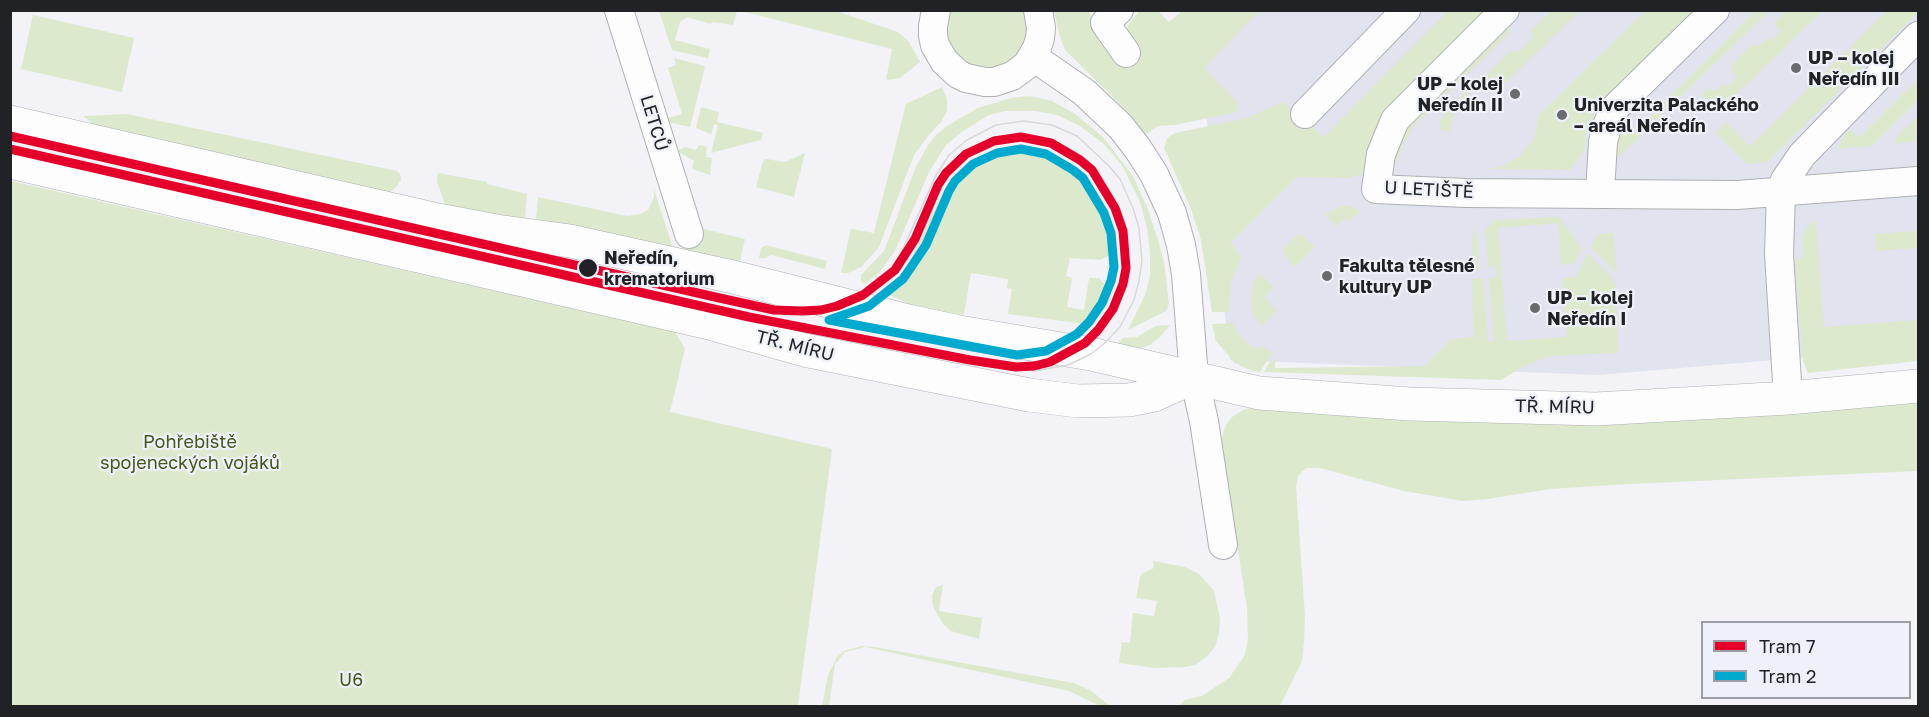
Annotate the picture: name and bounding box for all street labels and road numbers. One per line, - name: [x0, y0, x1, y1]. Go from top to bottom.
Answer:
- street label: LETCŮ: [635, 92, 673, 154]
- street label: U LETIŠTĚ: [1384, 177, 1474, 203]
- street label: TŘ. MÍRU: [754, 326, 836, 366]
- street label: TŘ. MÍRU: [1515, 396, 1595, 418]

